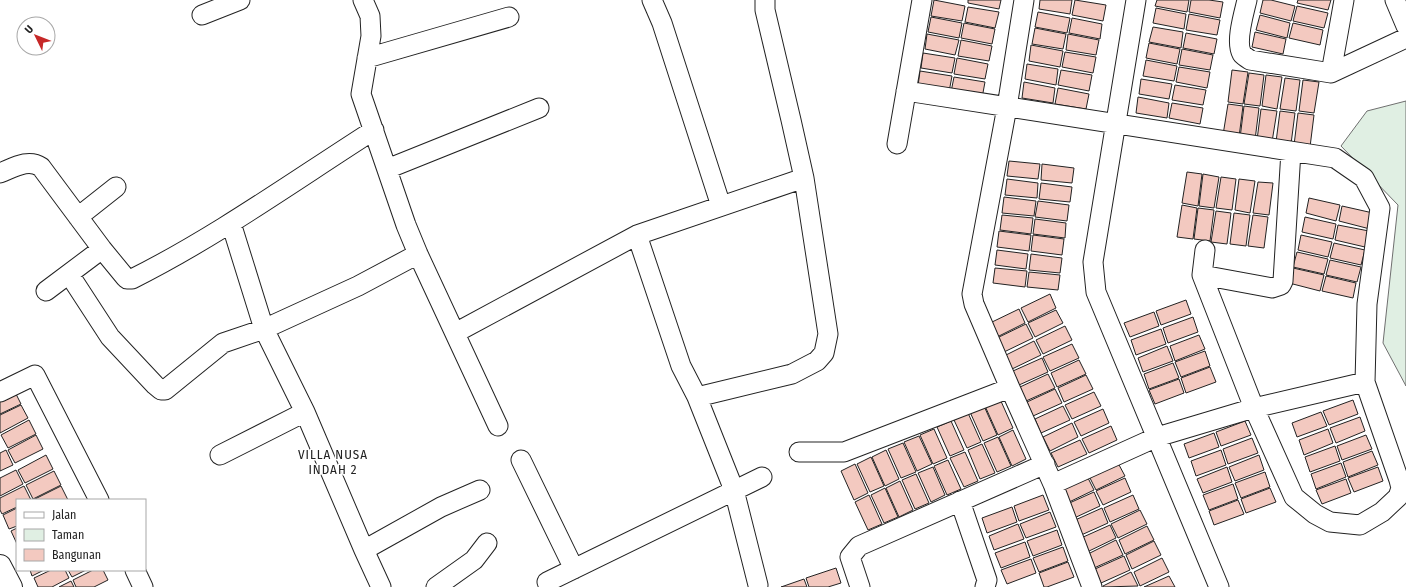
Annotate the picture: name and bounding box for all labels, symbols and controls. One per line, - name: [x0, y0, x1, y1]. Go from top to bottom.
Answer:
- north arrow: [16, 16, 56, 56]
- text: U: [22, 23, 36, 36]
- district label: VILLA NUSA INDAH 2: [298, 447, 368, 477]
- legend: [16, 499, 146, 571]
- text: Jalan: [52, 508, 76, 522]
- text: Taman: [52, 528, 84, 542]
- text: Bangunan: [52, 548, 101, 562]

